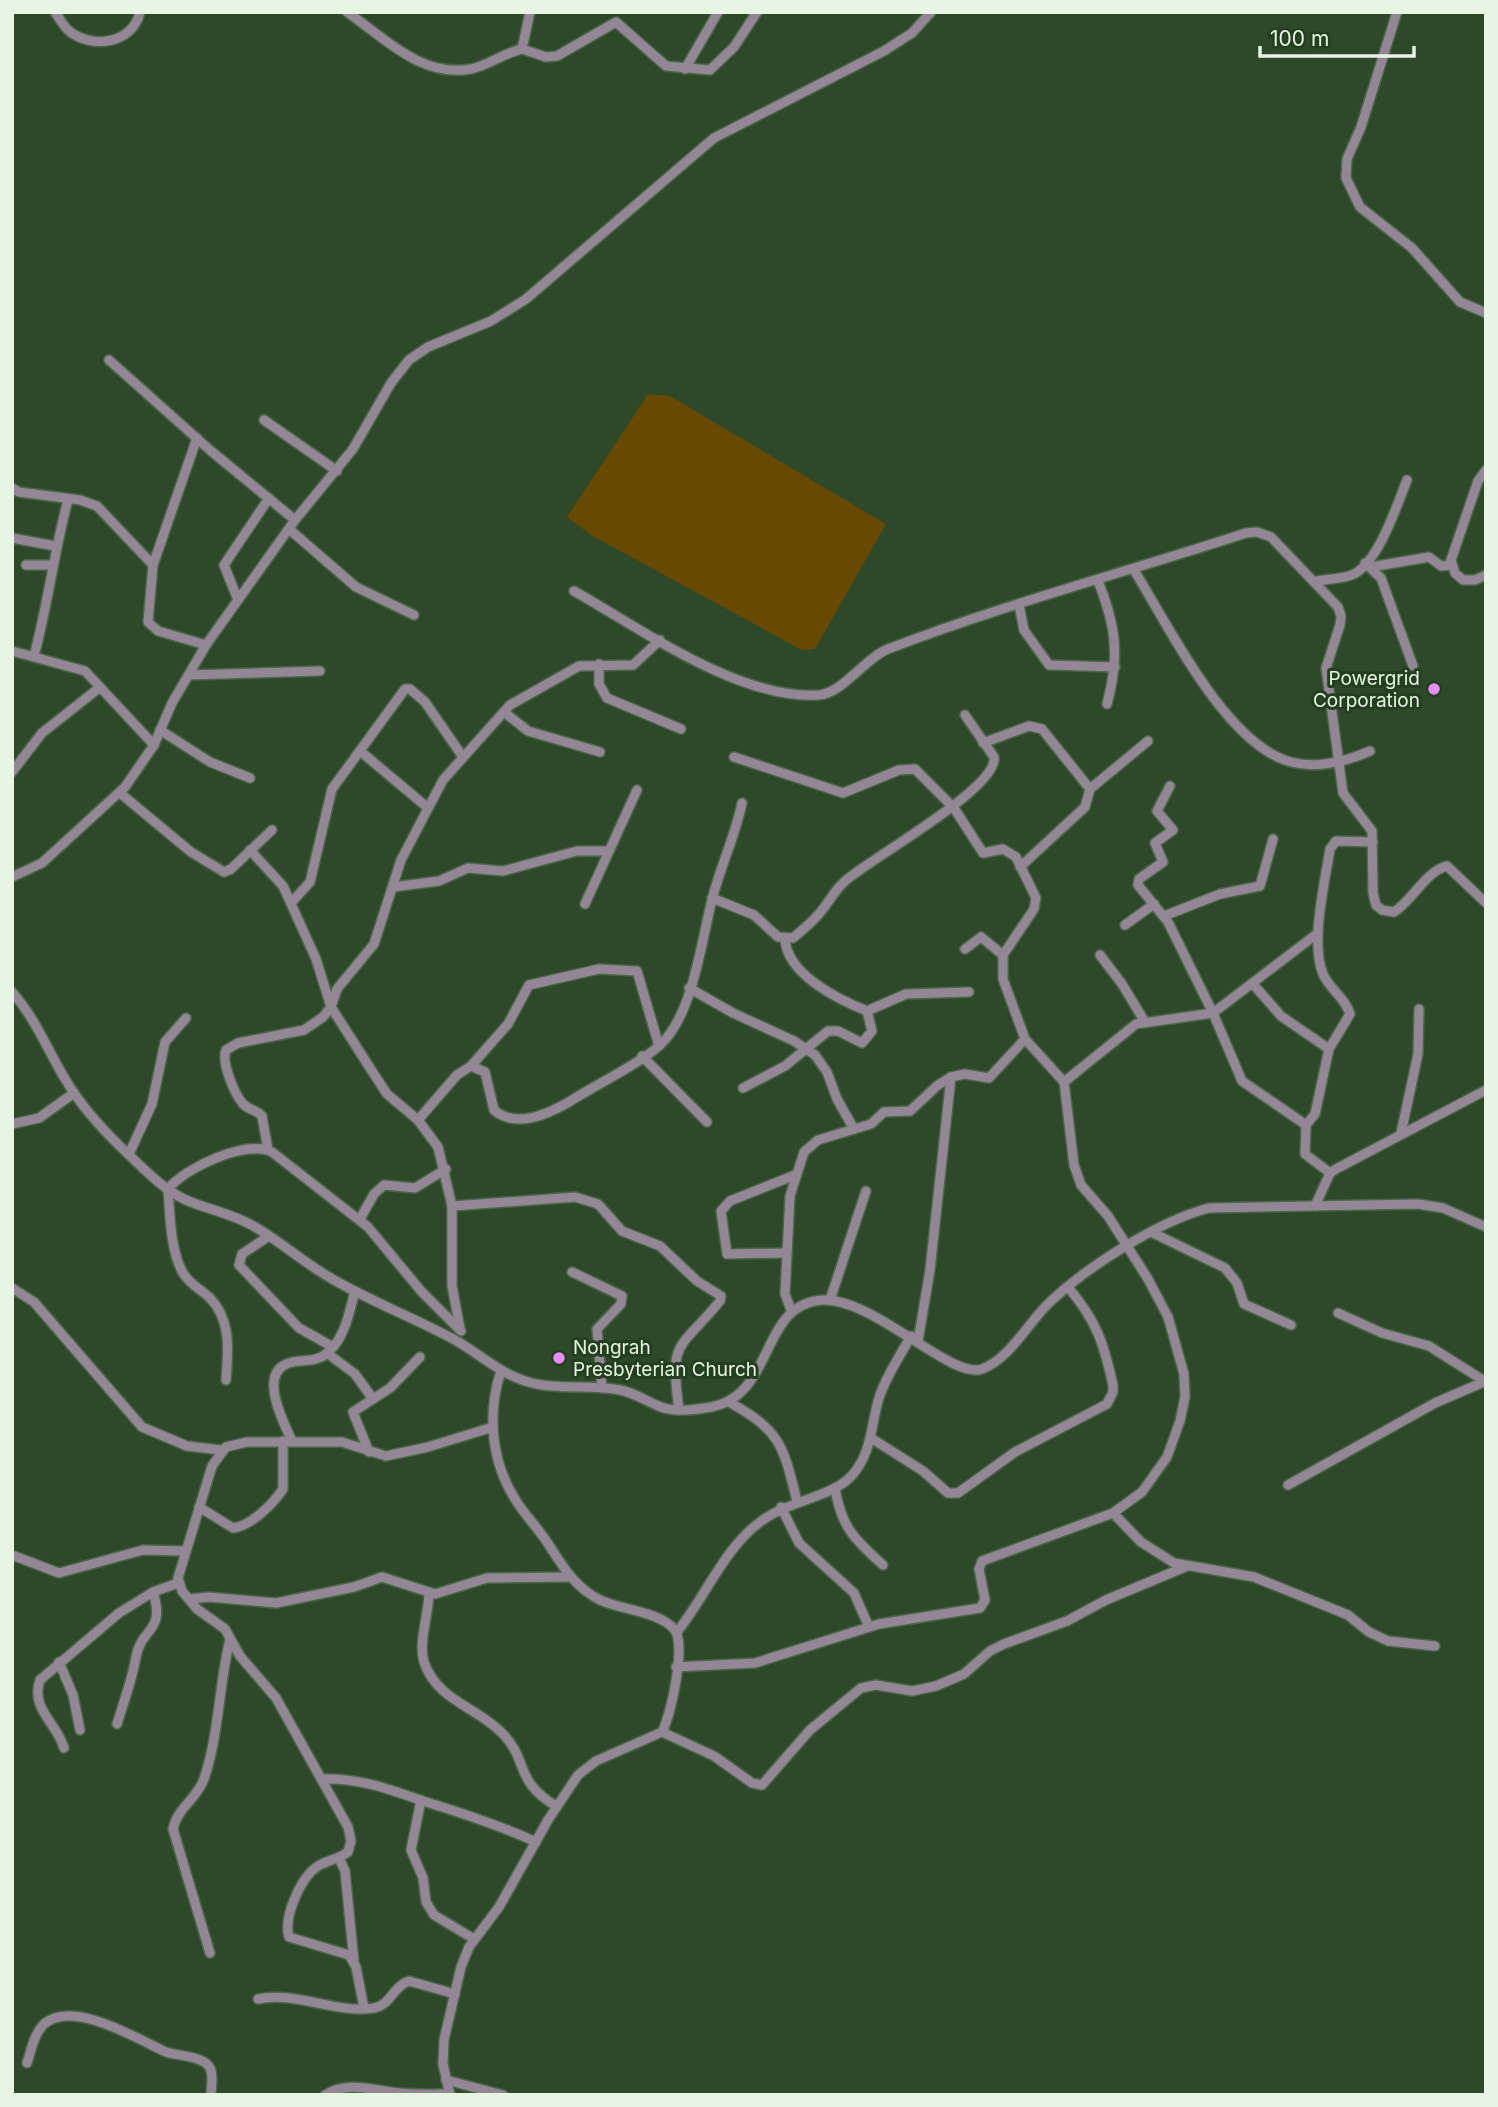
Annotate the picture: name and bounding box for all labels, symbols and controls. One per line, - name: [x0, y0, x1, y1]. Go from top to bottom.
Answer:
- scale bar: [1260, 14, 1414, 58]
- text: 100 m: [1270, 26, 1329, 51]
- place label: Powergrid Corporation: [1313, 667, 1420, 712]
- marker: Powergrid Corporation: [1426, 681, 1442, 697]
- place label: Nongrah Presbyterian Church: [573, 1336, 757, 1381]
- marker: Nongrah Presbyterian Church: [551, 1350, 567, 1366]

